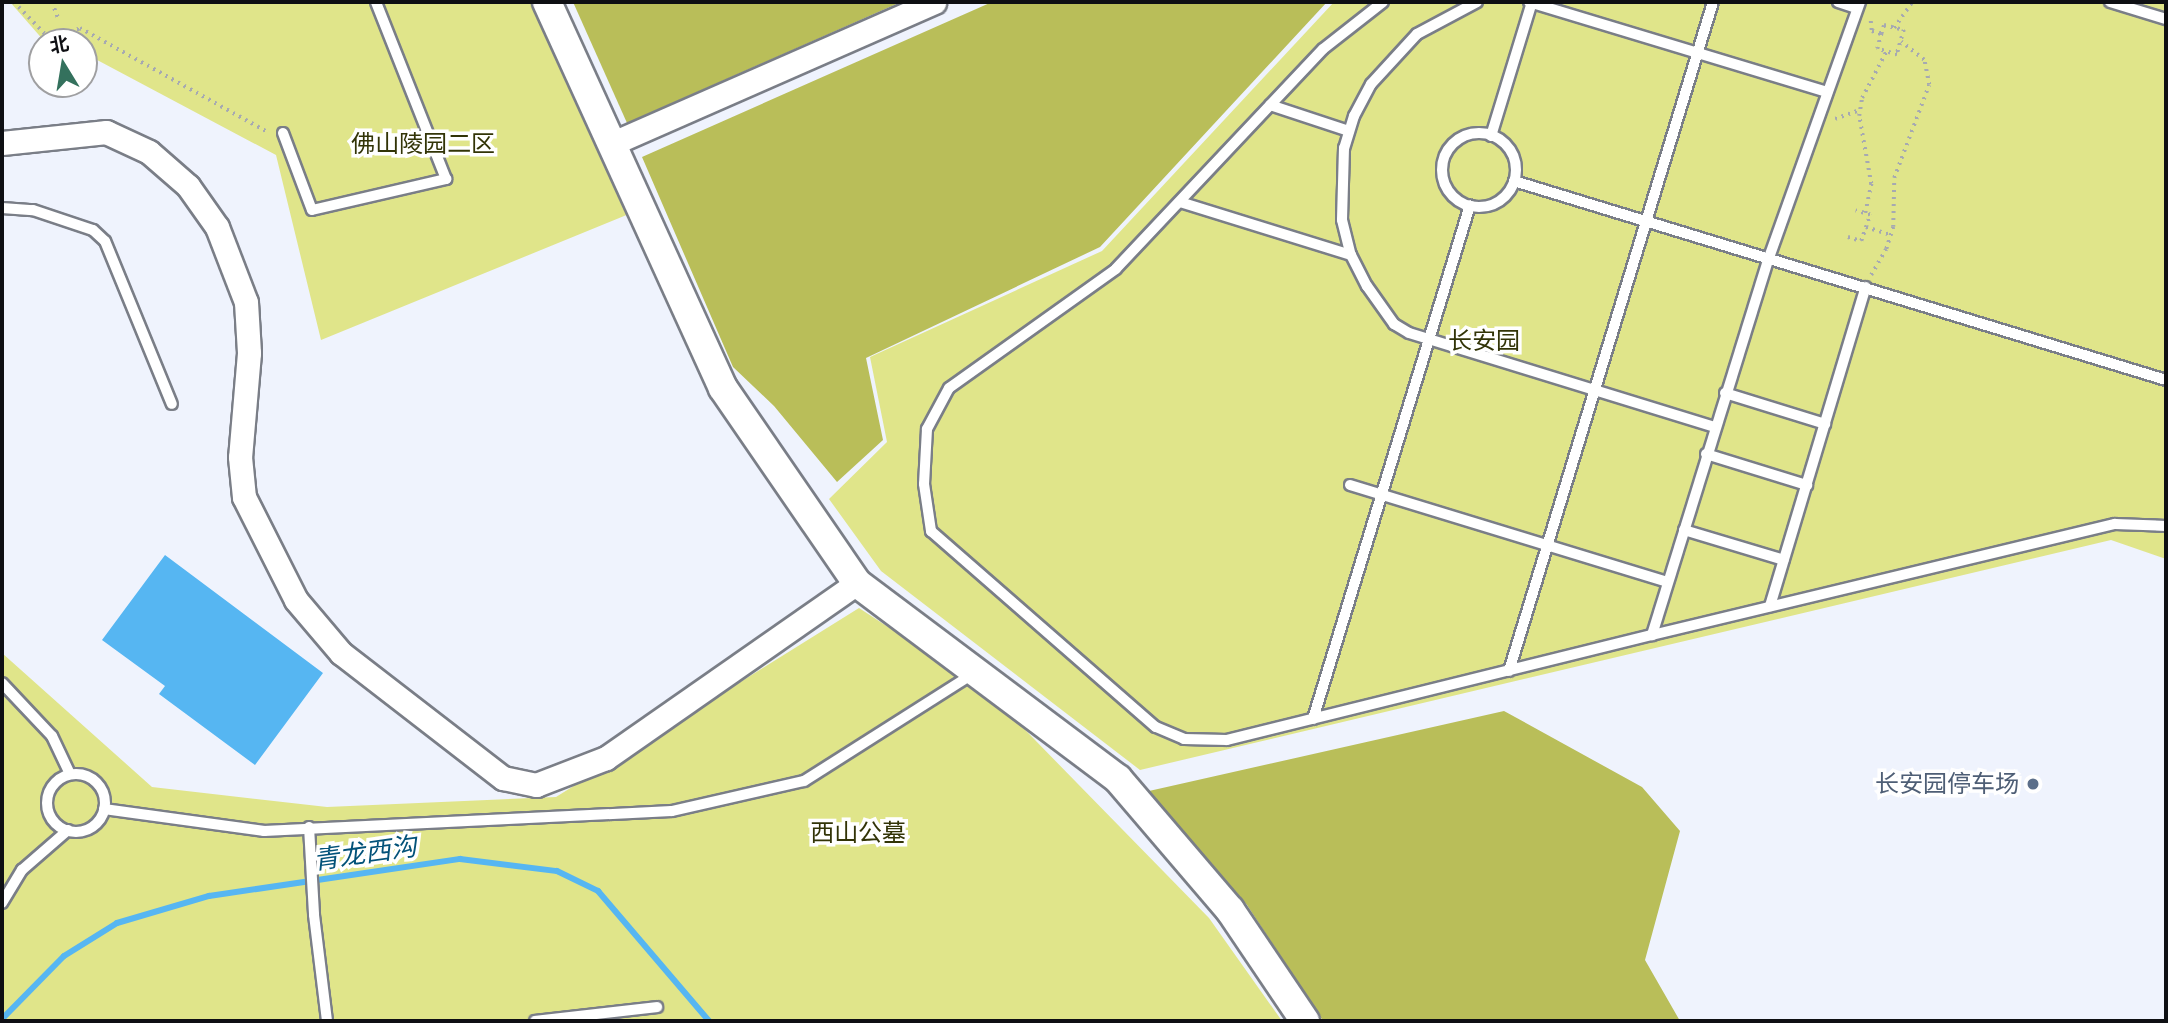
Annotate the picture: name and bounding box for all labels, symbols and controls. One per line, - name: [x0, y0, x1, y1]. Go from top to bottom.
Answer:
- north arrow: [28, 28, 98, 98]
- text: 北: [48, 32, 71, 57]
- park label: 佛山陵园二区: [351, 130, 495, 158]
- park label: 长安园: [1448, 327, 1520, 355]
- place label: 长安园停车场: [1875, 770, 2019, 798]
- marker: 长安园停车场: [2025, 776, 2041, 792]
- park label: 西山公墓: [810, 819, 906, 847]
- water label: 青龙西沟: [311, 831, 419, 877]

